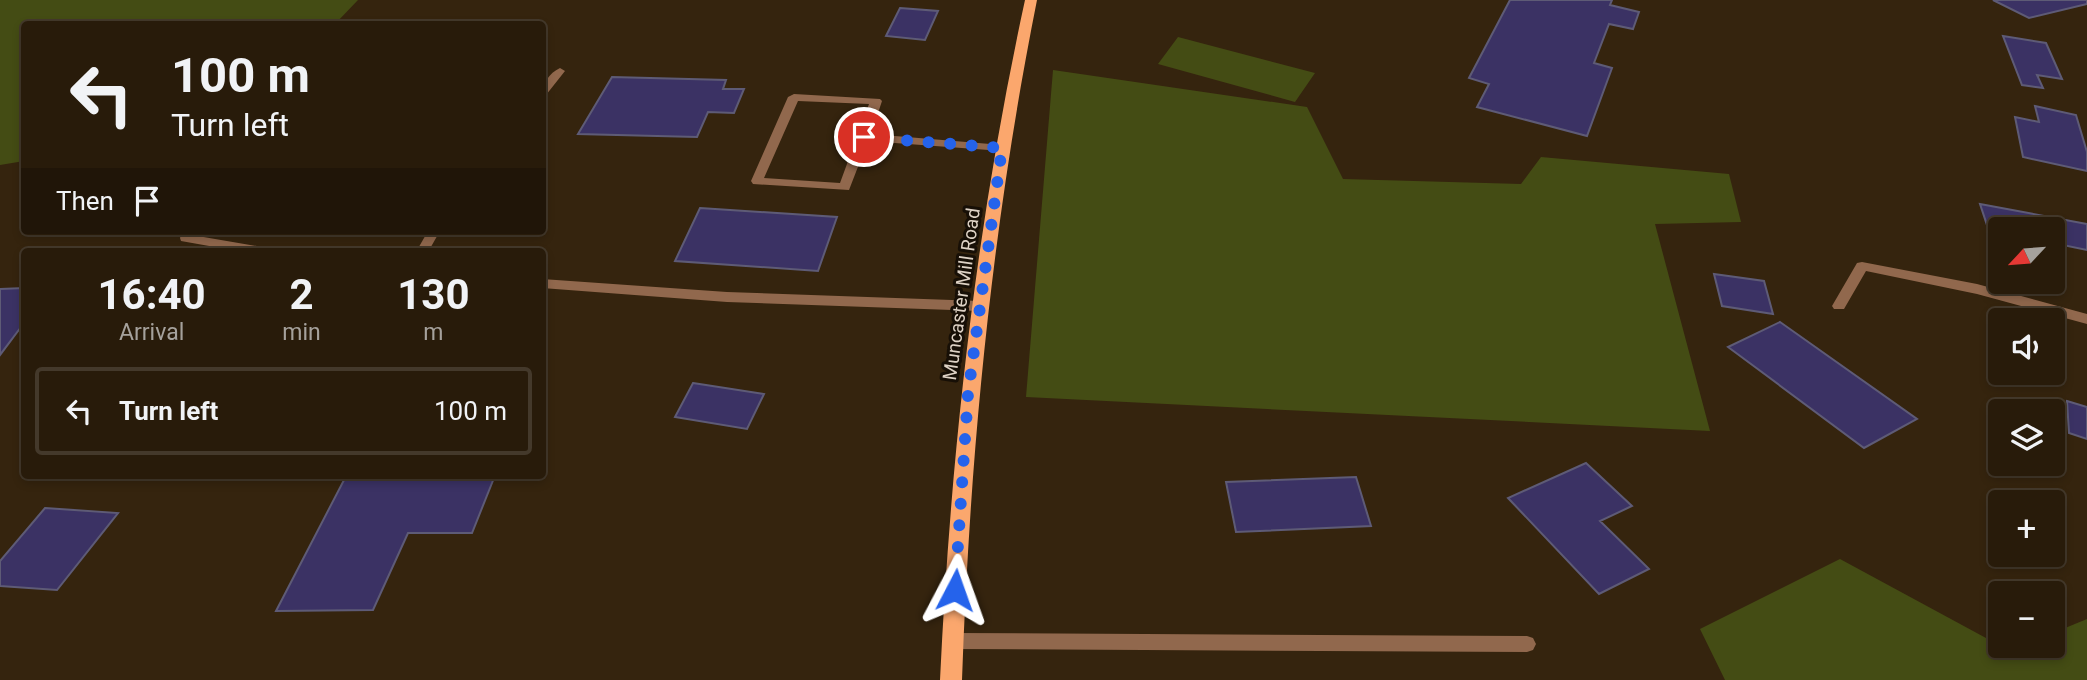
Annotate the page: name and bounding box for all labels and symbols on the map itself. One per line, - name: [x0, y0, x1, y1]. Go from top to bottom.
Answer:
- pin: [834, 107, 894, 167]
- street label: Muncaster Mill Road: [938, 206, 985, 382]
- north arrow: [1988, 217, 2065, 294]
- position arrow: [918, 553, 992, 627]

